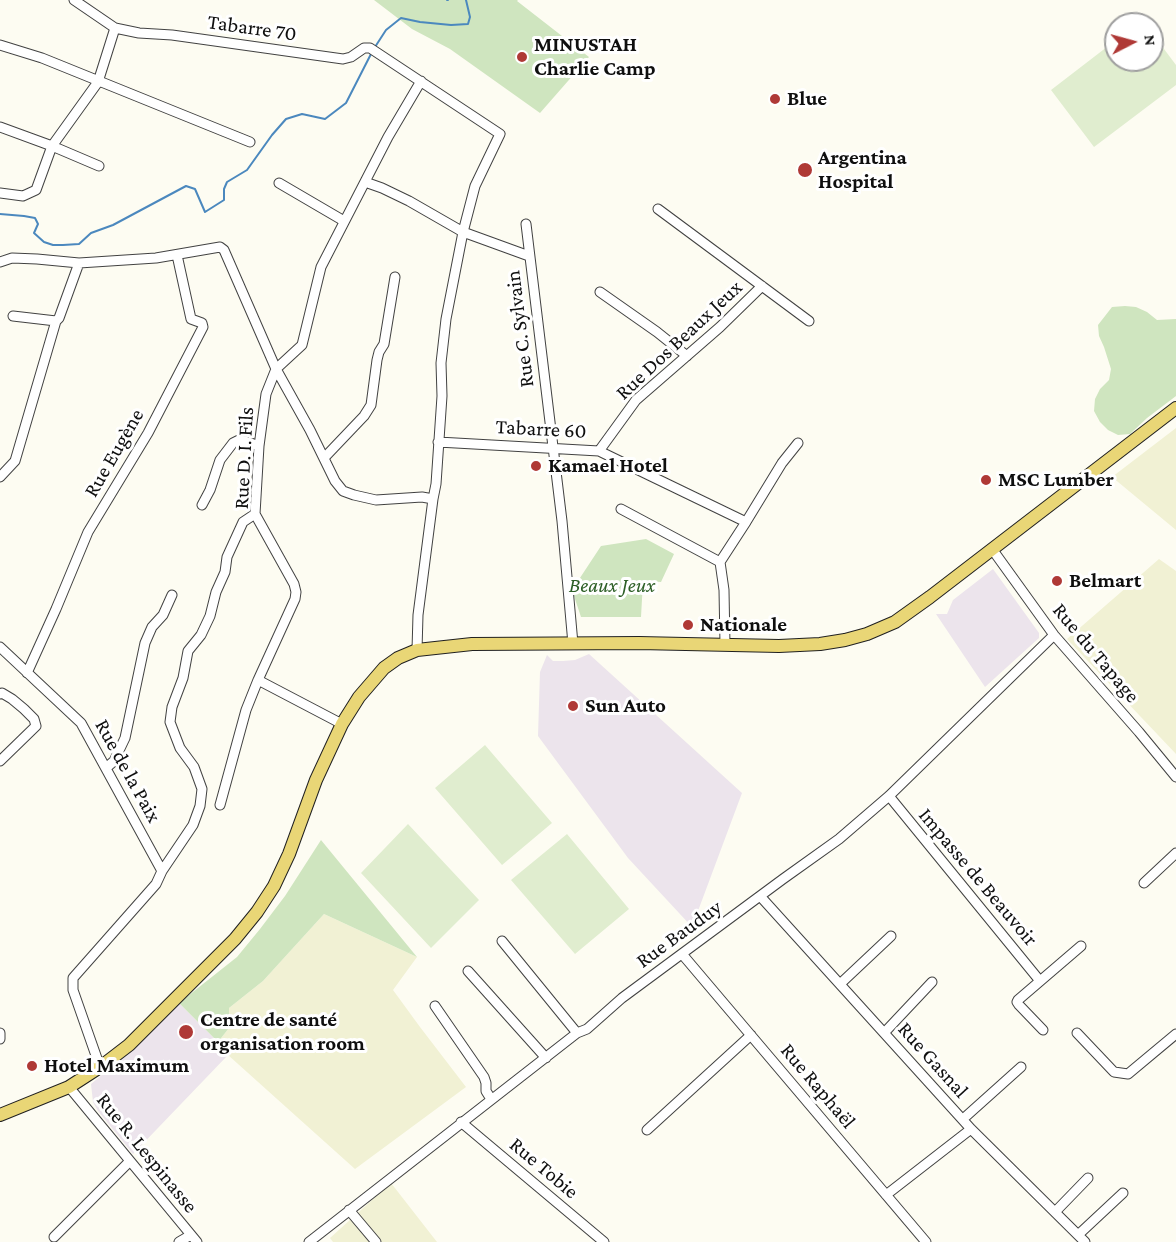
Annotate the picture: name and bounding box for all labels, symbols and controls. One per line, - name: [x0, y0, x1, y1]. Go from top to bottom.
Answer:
- street label: Tabarre 70: [206, 9, 298, 47]
- north arrow: [1104, 12, 1164, 72]
- place label: MINUSTAH Charlie Camp: [534, 32, 655, 82]
- text: N: [1141, 34, 1159, 47]
- marker: MINUSTAH Charlie Camp: [515, 50, 529, 64]
- place label: Blue: [787, 86, 827, 112]
- marker: Blue: [768, 92, 782, 106]
- place label: Argentina Hospital: [818, 145, 907, 195]
- marker: Argentina Hospital: [796, 161, 814, 179]
- street label: Rue C. Sylvain: [500, 269, 540, 389]
- street label: Rue Dos Beaux Jeux: [610, 275, 748, 405]
- street label: Rue Eugène: [79, 404, 149, 502]
- street label: Rue D. I. Fils: [229, 406, 259, 510]
- street label: Tabarre 60: [495, 414, 587, 444]
- place label: Kamael Hotel: [548, 453, 668, 479]
- marker: Kamael Hotel: [529, 459, 543, 473]
- place label: MSC Lumber: [998, 467, 1114, 493]
- marker: MSC Lumber: [979, 473, 993, 487]
- place label: Belmart: [1069, 568, 1141, 594]
- park label: Beaux Jeux: [569, 573, 655, 599]
- marker: Belmart: [1050, 574, 1064, 588]
- street label: Rue du Tapage: [1047, 598, 1145, 708]
- place label: Nationale: [700, 612, 787, 638]
- marker: Nationale: [681, 618, 695, 632]
- place label: Sun Auto: [585, 693, 666, 719]
- marker: Sun Auto: [566, 699, 580, 713]
- street label: Rue de la Paix: [89, 715, 167, 827]
- street label: Impasse de Beauvoir: [913, 803, 1043, 951]
- street label: Rue Bauduy: [631, 894, 727, 974]
- place label: Centre de santé organisation room: [200, 1007, 365, 1057]
- street label: Rue Gasnal: [892, 1017, 974, 1103]
- marker: Centre de santé organisation room: [177, 1023, 195, 1041]
- street label: Rue Raphaël: [775, 1038, 861, 1134]
- place label: Hotel Maximum: [44, 1053, 189, 1079]
- marker: Hotel Maximum: [25, 1059, 39, 1073]
- street label: Rue R. Lespinasse: [91, 1088, 203, 1218]
- street label: Rue Tobie: [504, 1132, 584, 1204]

